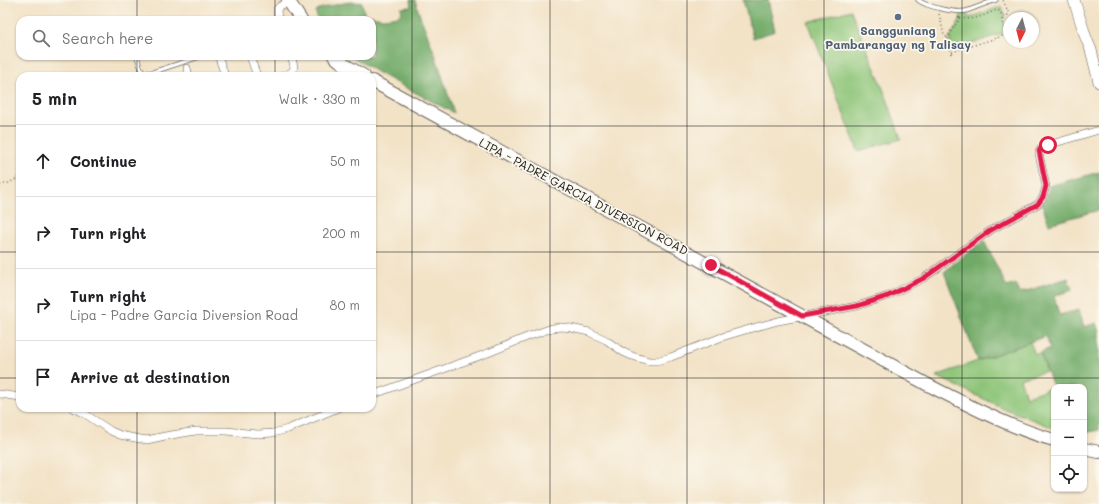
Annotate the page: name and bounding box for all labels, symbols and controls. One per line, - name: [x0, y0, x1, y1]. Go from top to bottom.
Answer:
- marker: Sangguniang Pambarangay ng Talisay: [893, 12, 903, 22]
- north arrow: [1003, 12, 1039, 48]
- search box: [16, 16, 376, 60]
- place label: Sangguniang Pambarangay ng Talisay: [825, 22, 971, 52]
- icon: search: [30, 27, 52, 49]
- text: Search here: [62, 28, 153, 48]
- text: 5 min: [32, 87, 77, 109]
- text: Walk · 330 m: [279, 90, 360, 107]
- street label: LIPA - PADRE GARCIA DIVERSION ROAD: [477, 134, 691, 258]
- route start: [1039, 136, 1057, 154]
- icon: ahead: [32, 150, 54, 172]
- text: Continue: [70, 151, 137, 171]
- text: 50 m: [330, 152, 360, 169]
- icon: right: [32, 222, 54, 244]
- text: Turn right: [70, 223, 147, 243]
- text: 200 m: [322, 224, 360, 241]
- route end: [702, 256, 720, 274]
- text: Turn right: [70, 286, 147, 306]
- icon: right: [32, 294, 54, 316]
- text: 80 m: [330, 296, 360, 313]
- text: Lipa - Padre Garcia Diversion Road: [70, 306, 298, 323]
- icon: arrive: [32, 366, 54, 388]
- text: Arrive at destination: [70, 367, 230, 387]
- map controls: [1051, 384, 1087, 492]
- button: +: [1051, 384, 1087, 420]
- button: −: [1051, 420, 1087, 456]
- button: locate: [1051, 456, 1087, 492]

